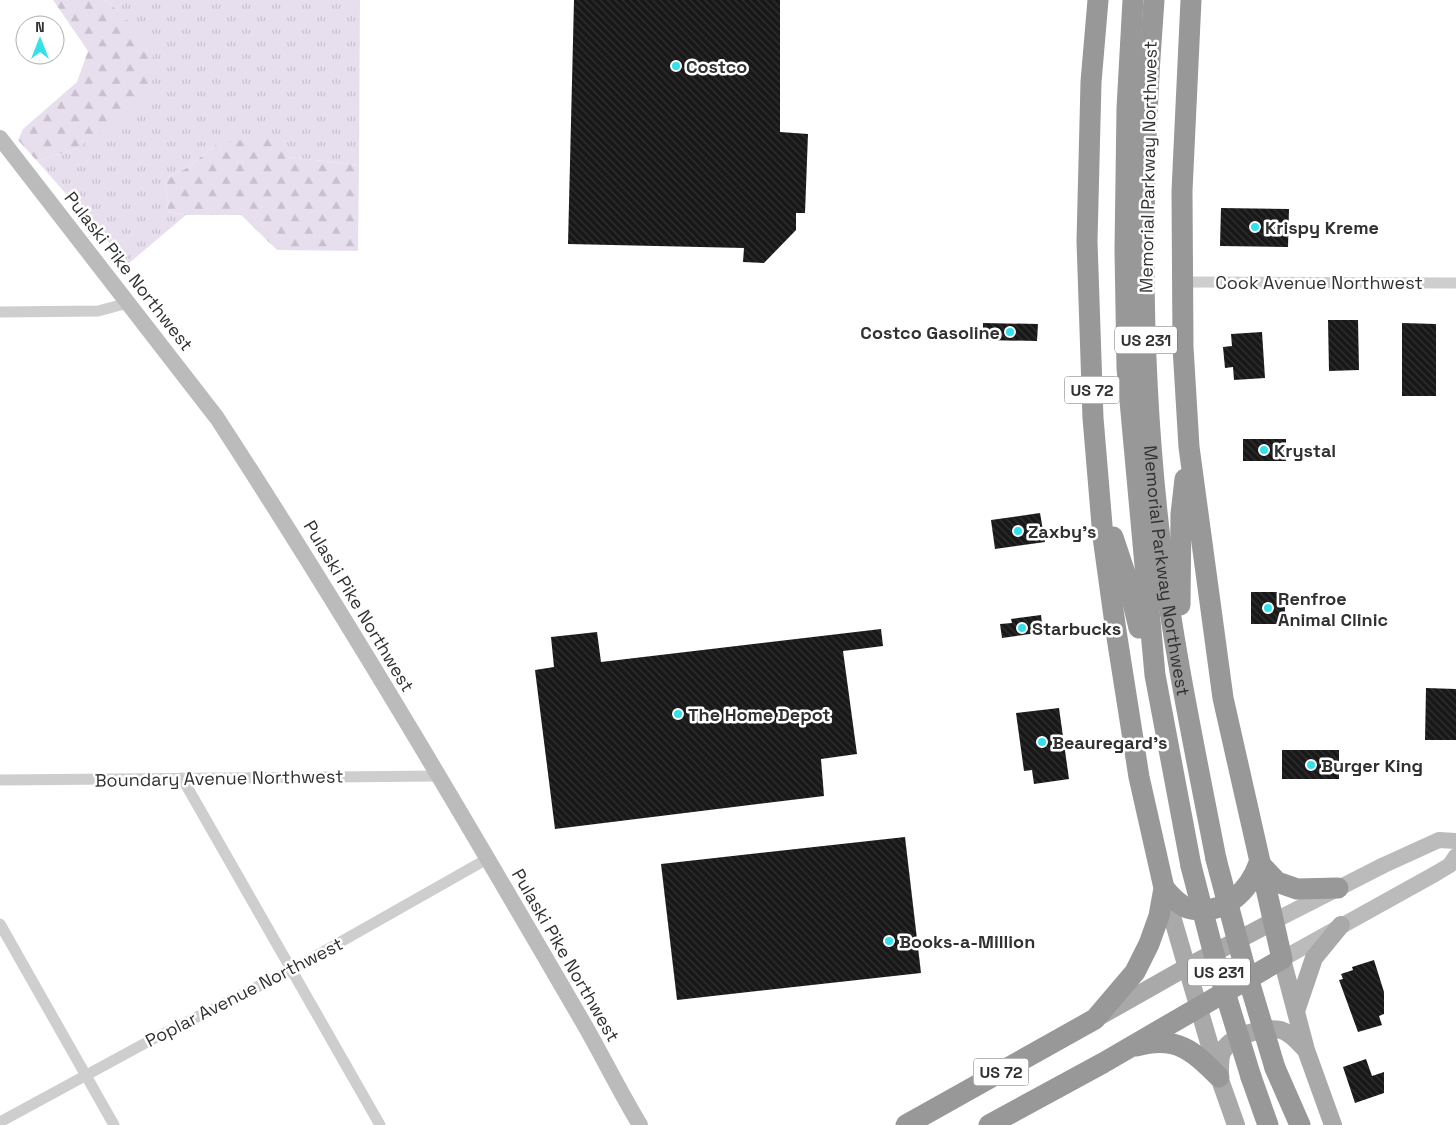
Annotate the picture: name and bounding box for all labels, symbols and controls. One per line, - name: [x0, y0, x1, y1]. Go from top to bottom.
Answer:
- north arrow: [15, 15, 65, 65]
- text: N: [35, 18, 45, 36]
- street label: Memorial Parkway Northwest: [1134, 41, 1162, 293]
- place label: Costco: [686, 55, 747, 78]
- marker: Costco: [670, 60, 682, 72]
- street label: Pulaski Pike Northwest: [60, 187, 198, 355]
- place label: Krispy Kreme: [1265, 216, 1379, 239]
- marker: Krispy Kreme: [1249, 221, 1261, 233]
- street label: Cook Avenue Northwest: [1215, 271, 1423, 294]
- place label: Costco Gasoline: [860, 321, 1000, 344]
- marker: Costco Gasoline: [1004, 326, 1016, 338]
- road number: US 231: [1115, 326, 1177, 354]
- road number: US 72: [1064, 376, 1120, 404]
- place label: Krystal: [1274, 439, 1336, 462]
- street label: Memorial Parkway Northwest: [1140, 444, 1196, 698]
- marker: Krystal: [1258, 444, 1270, 456]
- street label: Pulaski Pike Northwest: [299, 516, 419, 696]
- place label: Zaxby's: [1028, 520, 1097, 543]
- marker: Zaxby's: [1012, 525, 1024, 537]
- place label: Renfroe Animal Clinic: [1278, 587, 1388, 631]
- marker: Renfroe Animal Clinic: [1262, 602, 1274, 614]
- place label: Starbucks: [1032, 617, 1121, 640]
- marker: Starbucks: [1016, 622, 1028, 634]
- place label: The Home Depot: [688, 703, 831, 726]
- marker: The Home Depot: [672, 708, 684, 720]
- place label: Beauregard's: [1052, 731, 1168, 754]
- marker: Beauregard's: [1036, 736, 1048, 748]
- place label: Burger King: [1321, 754, 1423, 777]
- marker: Burger King: [1305, 759, 1317, 771]
- street label: Boundary Avenue Northwest: [94, 764, 344, 792]
- street label: Pulaski Pike Northwest: [507, 864, 625, 1046]
- place label: Books-a-Million: [899, 930, 1035, 953]
- street label: Poplar Avenue Northwest: [141, 932, 347, 1052]
- marker: Books-a-Million: [883, 935, 895, 947]
- road number: US 231: [1188, 959, 1250, 986]
- road number: US 72: [974, 1058, 1028, 1086]

